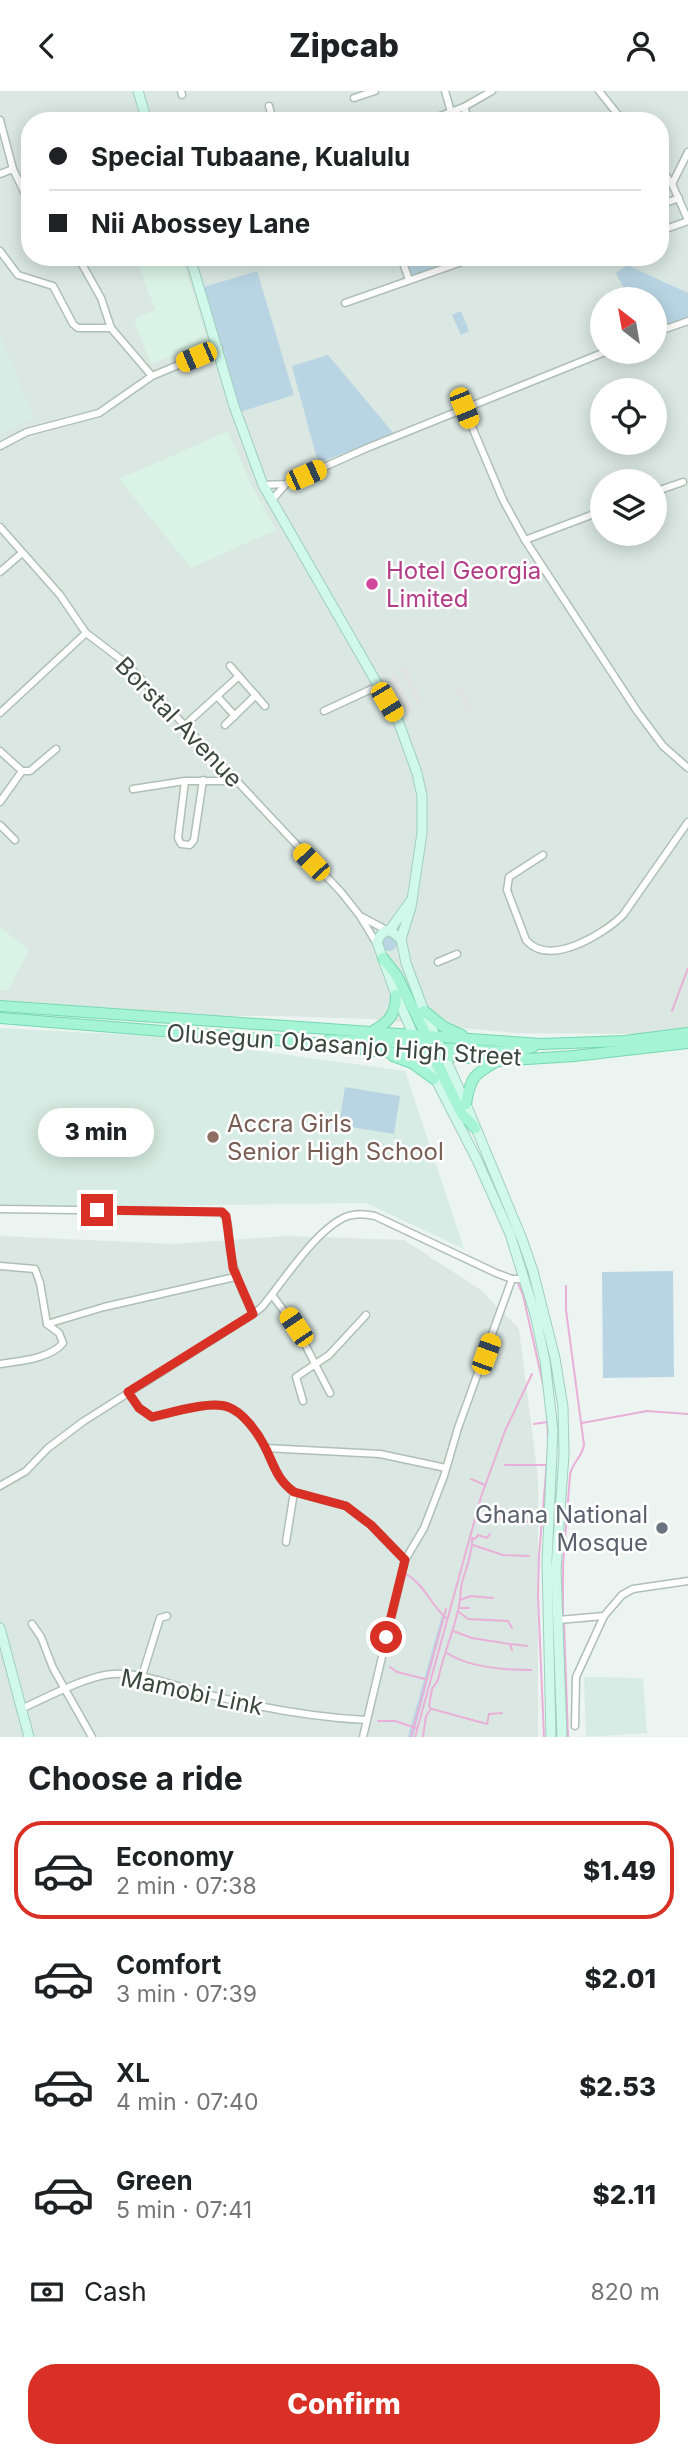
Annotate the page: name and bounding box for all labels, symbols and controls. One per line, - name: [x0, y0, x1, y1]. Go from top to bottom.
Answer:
- text: Zipcab: [289, 26, 399, 65]
- icon: back: [28, 27, 66, 65]
- icon: person: [622, 27, 660, 65]
- text: Special Tubaane, Kualulu: [91, 141, 410, 172]
- text: Nii Abossey Lane: [91, 208, 310, 239]
- north arrow: [590, 287, 667, 364]
- map controls: [590, 287, 667, 546]
- car: [173, 339, 220, 375]
- button: locate: [590, 378, 667, 455]
- car: [447, 385, 482, 431]
- car: [283, 457, 330, 493]
- button: layers: [590, 469, 667, 546]
- place label: Hotel Georgia Limited: [386, 556, 541, 613]
- marker: Hotel Georgia Limited: [364, 576, 380, 592]
- street label: Borstal Avenue: [109, 651, 249, 793]
- car: [368, 679, 407, 725]
- car: [289, 840, 334, 884]
- street label: Olusegun Obasanjo High Street: [165, 1018, 523, 1072]
- callout: 3 min: [39, 1109, 155, 1157]
- place label: Accra Girls Senior High School: [227, 1109, 444, 1166]
- text: 3 min: [65, 1118, 127, 1146]
- marker: Accra Girls Senior High School: [205, 1129, 221, 1145]
- route end: [81, 1194, 113, 1226]
- car: [276, 1304, 317, 1350]
- car: [469, 1331, 504, 1377]
- place label: Ghana National Mosque: [475, 1500, 648, 1557]
- marker: Ghana National Mosque: [654, 1520, 670, 1536]
- route start: [370, 1621, 402, 1653]
- street label: Mamobi Link: [118, 1663, 266, 1721]
- text: Choose a ride: [28, 1759, 243, 1798]
- icon: car: [32, 1839, 95, 1902]
- text: Economy: [116, 1841, 234, 1872]
- text: $1.49: [583, 1855, 656, 1886]
- text: 2 min · 07:38: [116, 1872, 257, 1900]
- icon: car: [32, 1947, 95, 2010]
- text: Comfort: [116, 1949, 221, 1980]
- text: $2.01: [584, 1963, 656, 1994]
- text: 3 min · 07:39: [116, 1980, 257, 2008]
- icon: car: [32, 2055, 95, 2118]
- text: XL: [116, 2057, 150, 2088]
- text: $2.53: [579, 2071, 656, 2102]
- text: 4 min · 07:40: [116, 2088, 259, 2116]
- icon: car: [32, 2163, 95, 2226]
- text: Green: [116, 2165, 193, 2196]
- text: $2.11: [593, 2179, 656, 2210]
- text: 5 min · 07:41: [116, 2196, 252, 2224]
- icon: cash: [28, 2273, 66, 2311]
- text: Cash: [84, 2276, 147, 2307]
- text: 820 m: [591, 2278, 660, 2306]
- button: Confirm: [28, 2364, 660, 2444]

